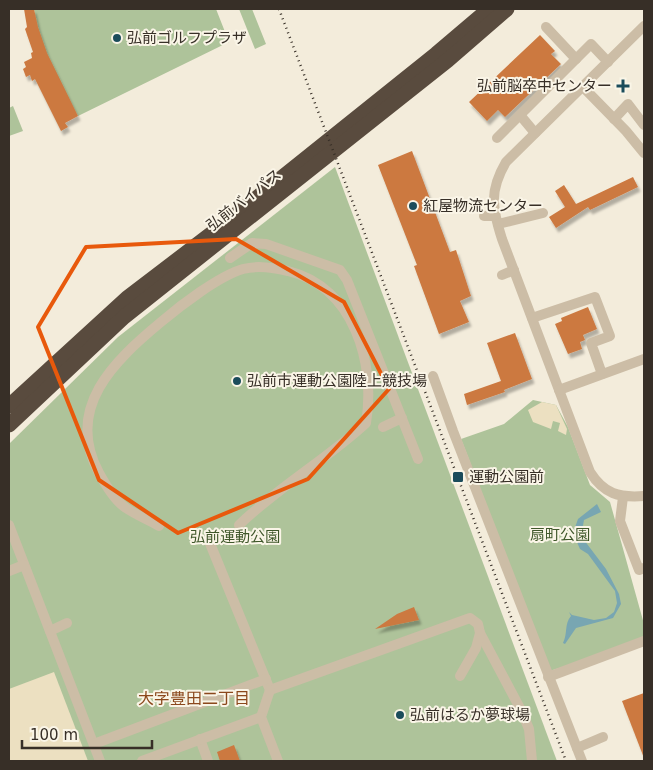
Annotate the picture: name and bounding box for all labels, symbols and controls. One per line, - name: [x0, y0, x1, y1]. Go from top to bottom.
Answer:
- place label: 弘前ゴルフプラザ: [127, 29, 247, 47]
- marker: 弘前ゴルフプラザ: [111, 32, 123, 44]
- place label: 弘前脳卒中センター: [477, 77, 612, 95]
- marker: 弘前脳卒中センター: [616, 79, 630, 93]
- street label: 弘前バイパス: [203, 165, 285, 235]
- place label: 紅屋物流センター: [423, 197, 543, 215]
- marker: 紅屋物流センター: [407, 200, 419, 212]
- place label: 弘前市運動公園陸上競技場: [247, 372, 427, 390]
- marker: 弘前市運動公園陸上競技場: [231, 375, 243, 387]
- place label: 運動公園前: [469, 468, 544, 486]
- marker: 運動公園前: [451, 470, 465, 484]
- park label: 扇町公園: [530, 526, 590, 544]
- park label: 弘前運動公園: [190, 528, 280, 546]
- district label: 大字豊田二丁目: [138, 689, 250, 708]
- place label: 弘前はるか夢球場: [410, 706, 530, 724]
- marker: 弘前はるか夢球場: [394, 709, 406, 721]
- scale bar: [22, 718, 152, 750]
- text: 100 m: [30, 726, 78, 744]

